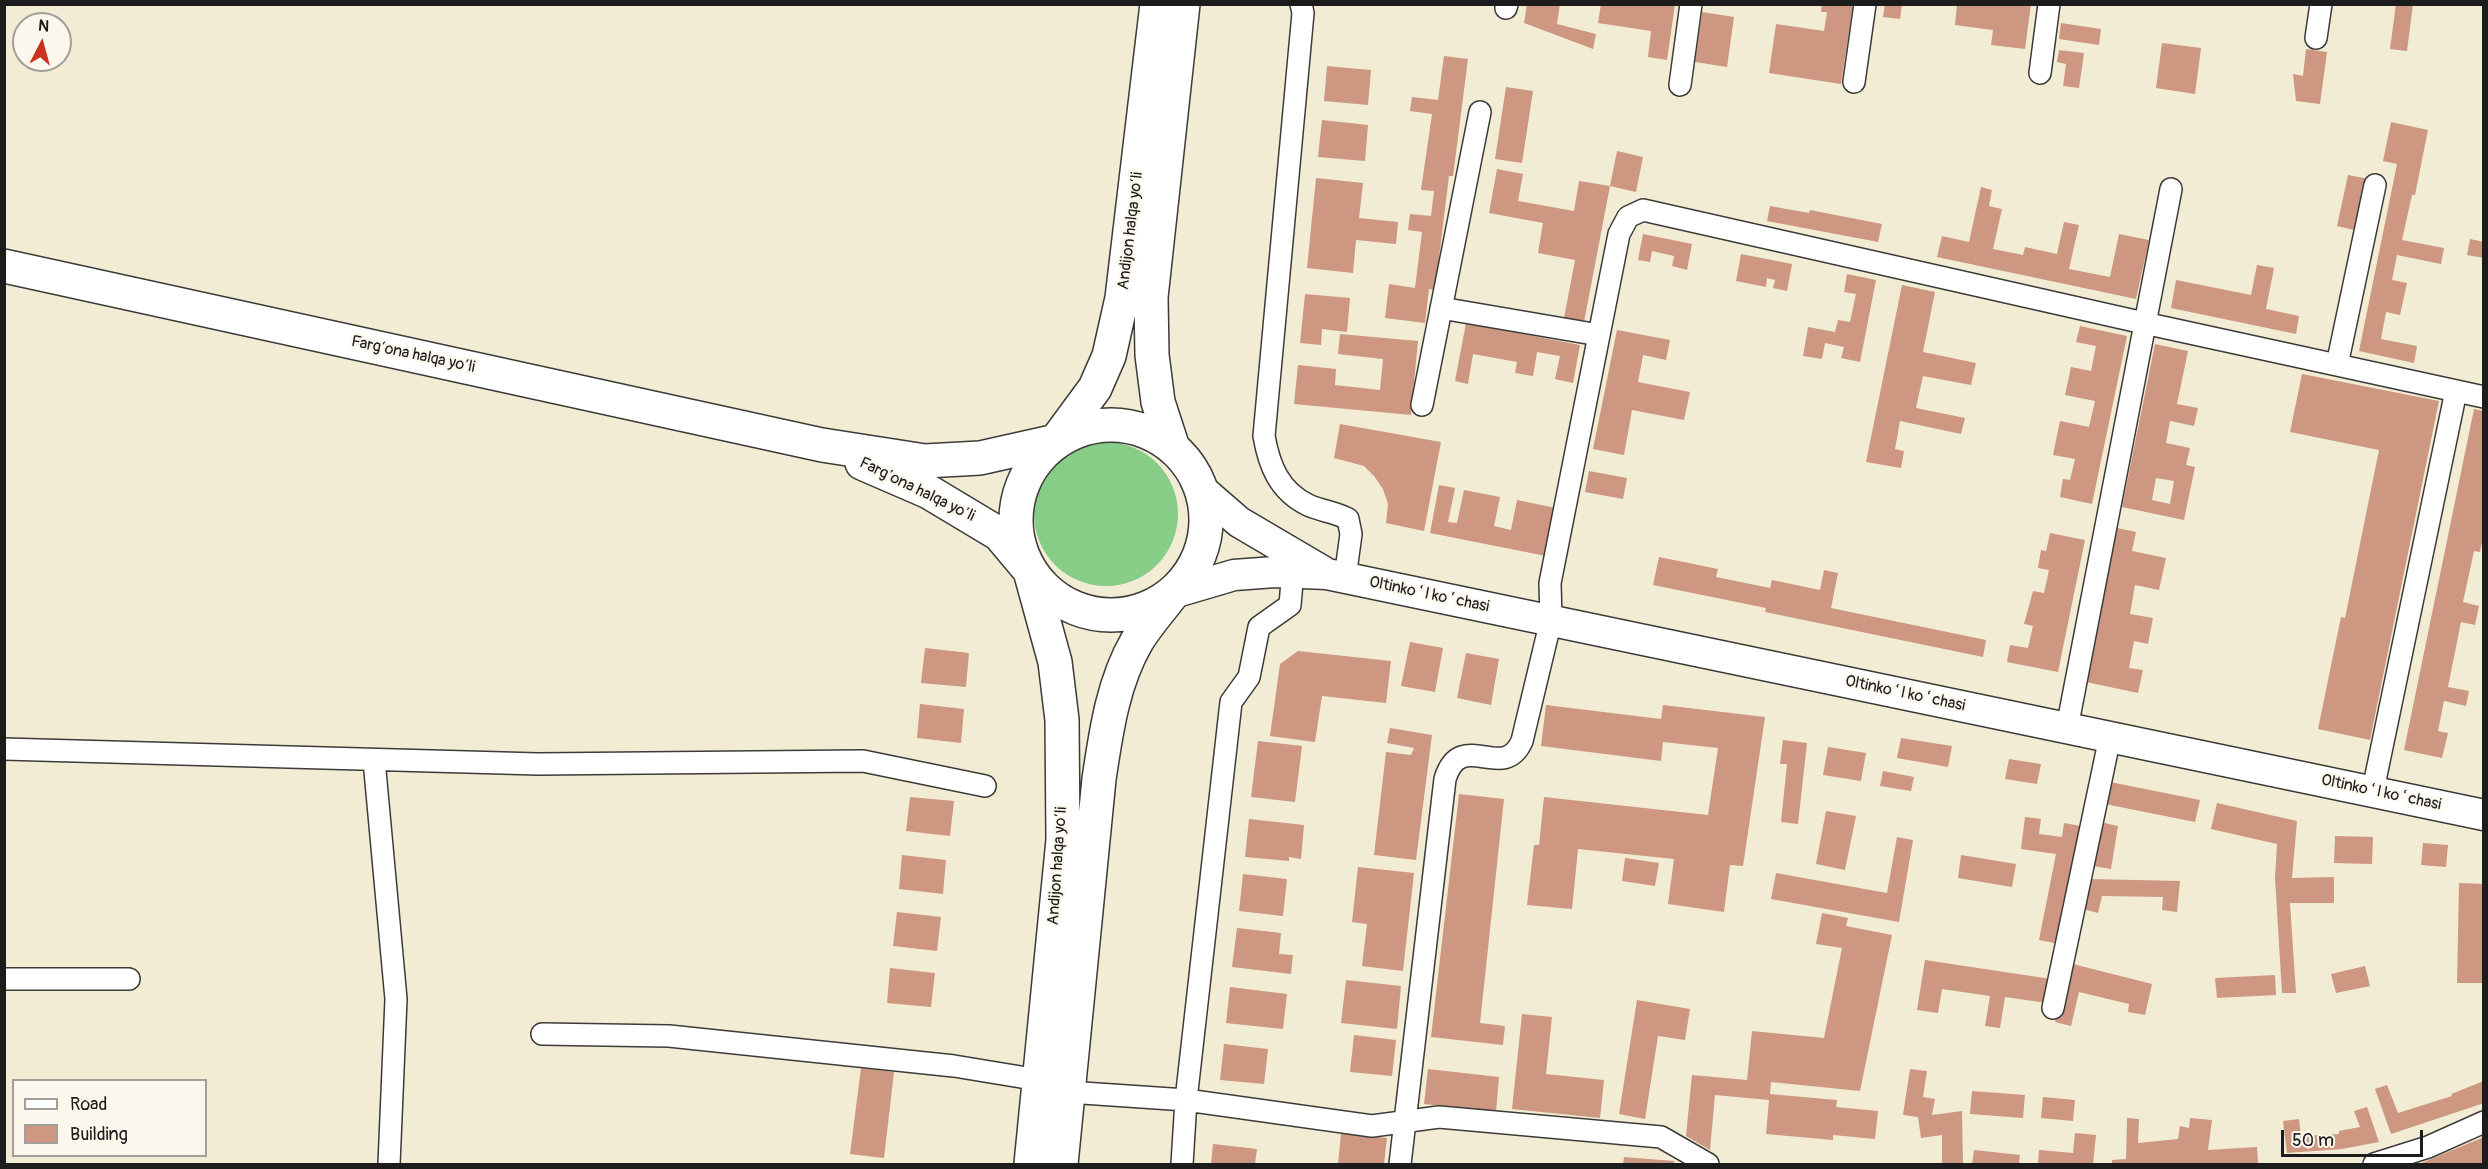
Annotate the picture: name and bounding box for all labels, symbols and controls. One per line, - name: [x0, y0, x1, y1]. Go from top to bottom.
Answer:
- north arrow: [12, 12, 72, 72]
- text: N: [37, 16, 50, 37]
- street label: Andijon halqa yo‘li: [1114, 171, 1148, 291]
- street label: Farg‘ona halqa yo‘li: [349, 333, 477, 377]
- street label: Farg‘ona halqa yo‘li: [856, 454, 978, 526]
- street label: Oltinkoʻl koʻchasi: [1367, 573, 1491, 617]
- street label: Oltinkoʻl koʻchasi: [1843, 672, 1967, 716]
- street label: Oltinkoʻl koʻchasi: [2319, 771, 2443, 815]
- street label: Andijon halqa yo‘li: [1044, 806, 1072, 926]
- legend: [12, 1079, 207, 1157]
- text: Road: [70, 1093, 107, 1116]
- scale bar: [2284, 1118, 2426, 1156]
- text: Building: [70, 1123, 128, 1146]
- text: 50 m: [2292, 1129, 2334, 1152]

